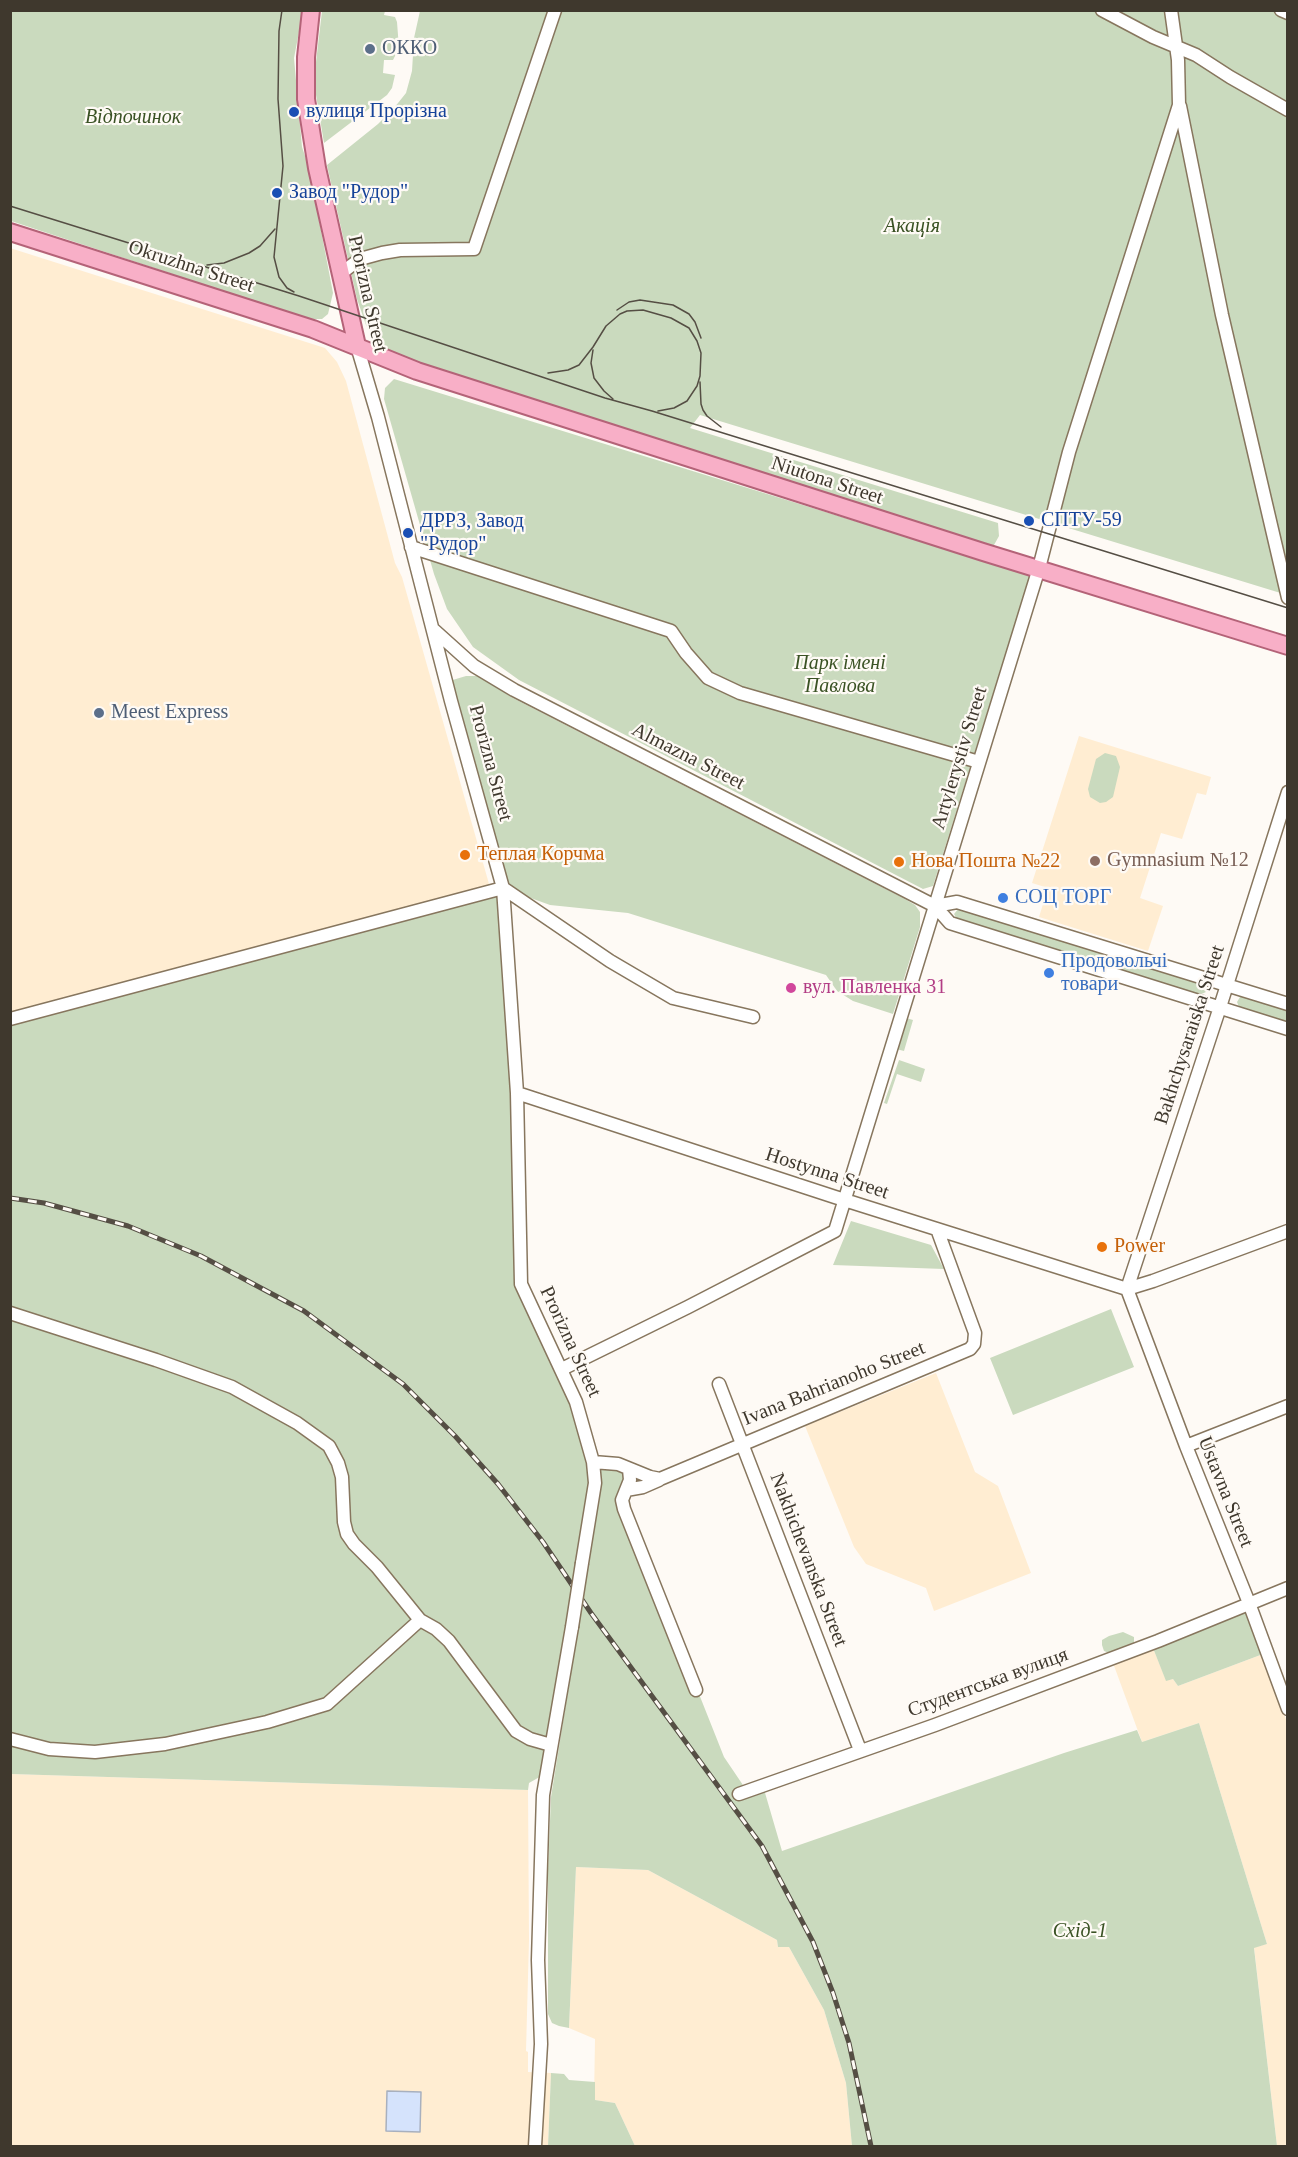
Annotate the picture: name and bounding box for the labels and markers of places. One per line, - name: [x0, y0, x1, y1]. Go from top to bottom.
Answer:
- place label: ОККО: [382, 37, 437, 61]
- marker: ОККО: [363, 42, 377, 56]
- place label: вулиця Прорізна: [306, 100, 447, 124]
- marker: вулиця Прорізна: [287, 105, 301, 119]
- place label: Завод "Рудор": [289, 181, 408, 205]
- marker: Завод "Рудор": [270, 186, 284, 200]
- place label: СПТУ-59: [1041, 509, 1122, 533]
- place label: ДРРЗ, Завод "Рудор": [420, 510, 524, 557]
- marker: СПТУ-59: [1022, 514, 1036, 528]
- marker: ДРРЗ, Завод "Рудор": [401, 526, 415, 540]
- place label: Meest Express: [111, 701, 228, 725]
- marker: Meest Express: [92, 706, 106, 720]
- place label: Теплая Корчма: [477, 843, 604, 867]
- marker: Теплая Корчма: [458, 848, 472, 862]
- place label: Gymnasium №12: [1107, 849, 1249, 873]
- place label: Нова Пошта №22: [911, 850, 1060, 874]
- marker: Gymnasium №12: [1088, 854, 1102, 868]
- marker: Нова Пошта №22: [892, 855, 906, 869]
- place label: СОЦ ТОРГ: [1015, 886, 1111, 910]
- marker: СОЦ ТОРГ: [996, 891, 1010, 905]
- place label: Продовольчі товари: [1061, 950, 1167, 997]
- marker: Продовольчі товари: [1042, 966, 1056, 980]
- place label: вул. Павленка 31: [803, 976, 946, 1000]
- marker: вул. Павленка 31: [784, 981, 798, 995]
- place label: Power: [1114, 1235, 1165, 1259]
- marker: Power: [1095, 1240, 1109, 1254]

